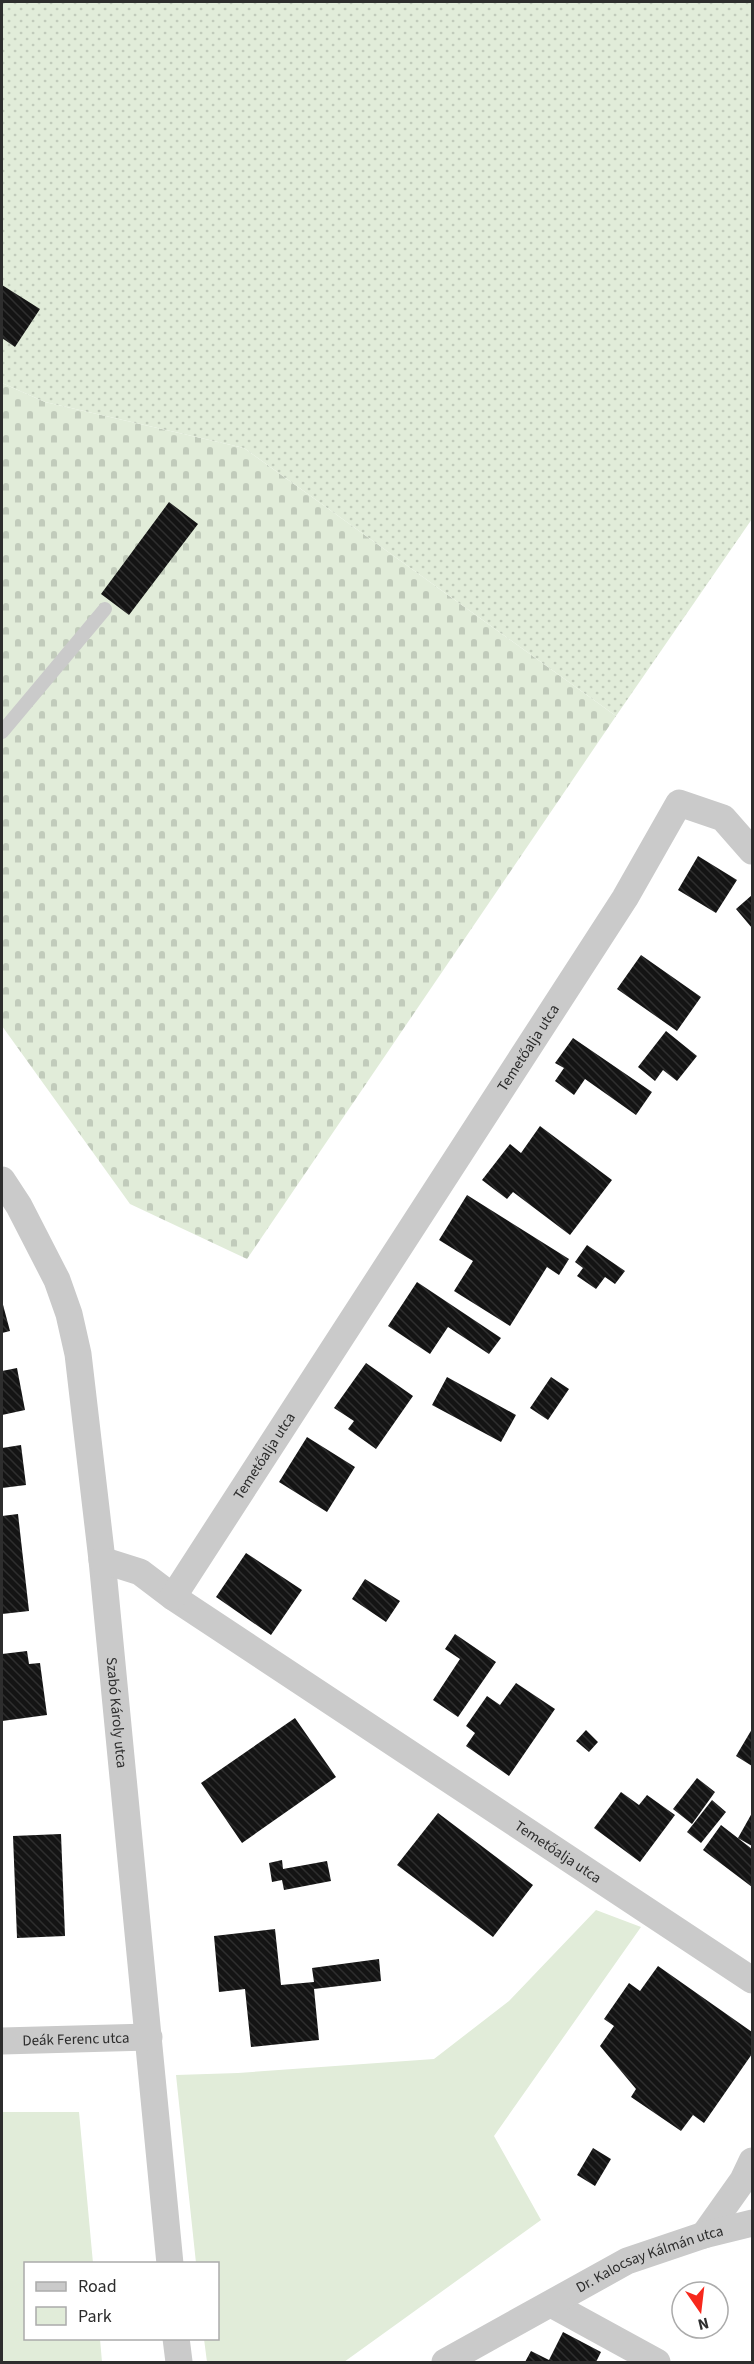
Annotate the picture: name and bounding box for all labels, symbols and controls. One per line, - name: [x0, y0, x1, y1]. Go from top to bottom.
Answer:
- street label: Temetőalja utca: [492, 1000, 564, 1096]
- street label: Temetőalja utca: [228, 1408, 300, 1504]
- street label: Szabó Károly utca: [101, 1656, 133, 1769]
- street label: Temetőalja utca: [511, 1815, 606, 1888]
- street label: Deák Ferenc utca: [22, 2027, 130, 2051]
- street label: Dr. Kalocsay Kálmán utca: [572, 2220, 726, 2298]
- legend: [24, 2262, 219, 2340]
- text: Road: [78, 2274, 117, 2299]
- north arrow: [670, 2280, 730, 2340]
- text: Park: [78, 2304, 112, 2329]
- text: N: [696, 2312, 711, 2336]

